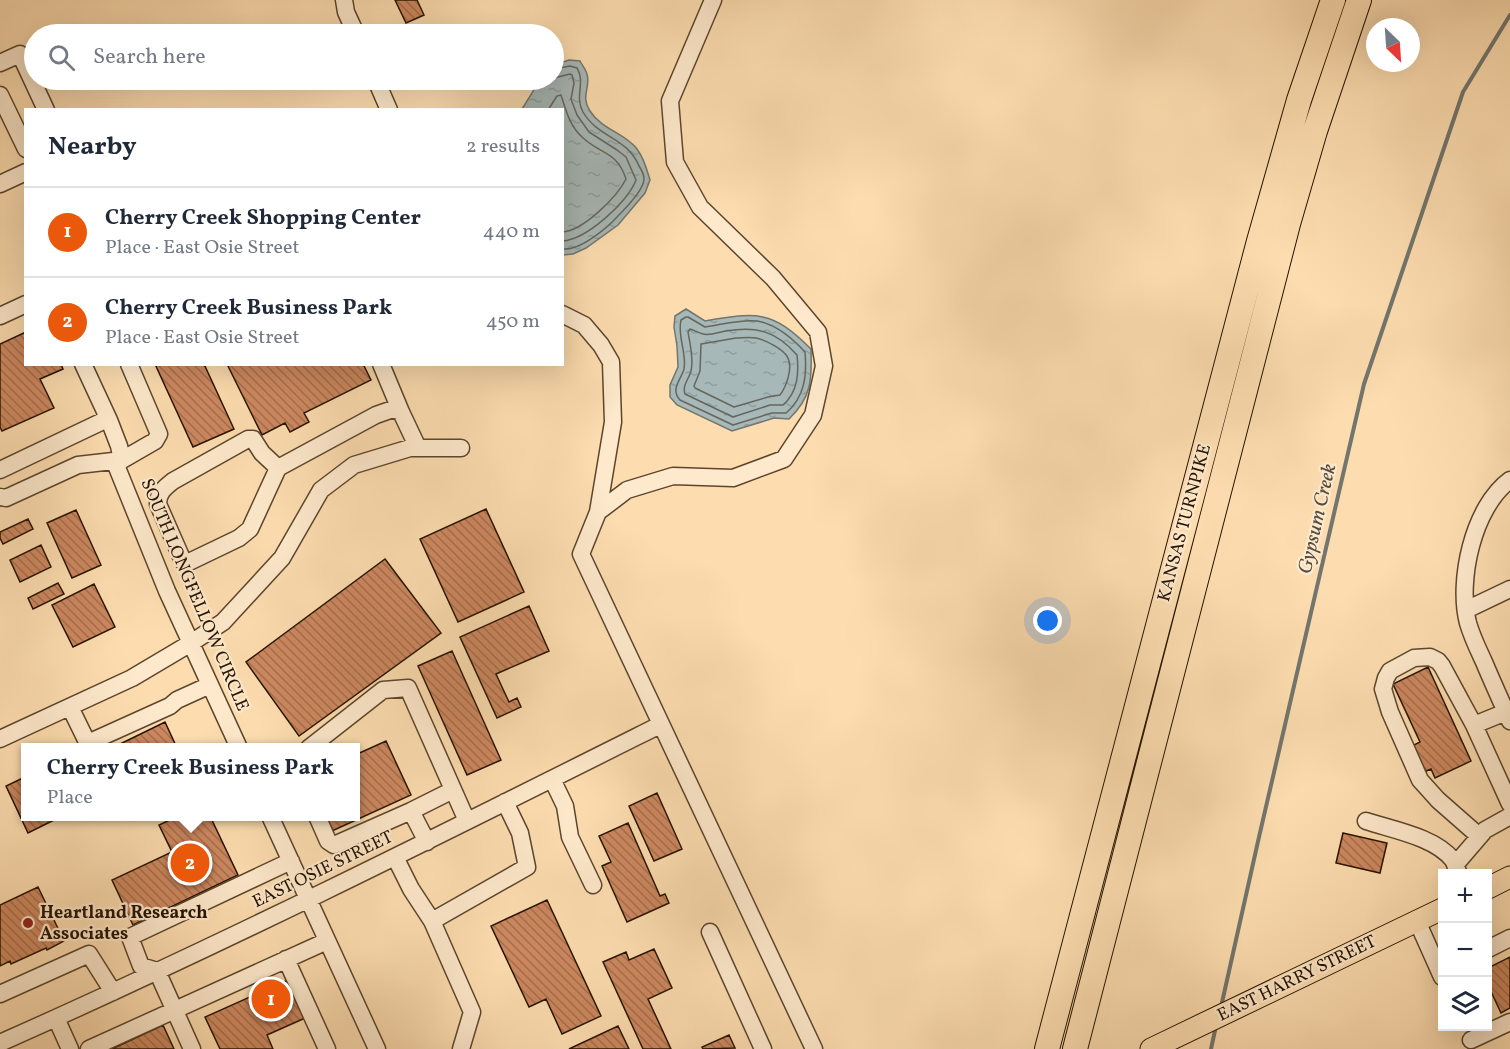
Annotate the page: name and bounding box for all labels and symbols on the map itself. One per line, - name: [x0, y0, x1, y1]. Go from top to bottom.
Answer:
- north arrow: [1366, 18, 1420, 72]
- street label: KANSAS TURNPIKE: [1152, 441, 1218, 604]
- water label: Gypsum Creek: [1292, 461, 1344, 577]
- street label: SOUTH LONGFELLOW CIRCLE: [134, 475, 254, 715]
- your location: [1033, 606, 1062, 635]
- street label: EAST OSIE STREET: [249, 825, 398, 915]
- pin: 2: [170, 840, 210, 886]
- place label: Heartland Research Associates: [40, 901, 208, 947]
- marker: Heartland Research Associates: [21, 916, 35, 930]
- street label: EAST HARRY STREET: [1213, 929, 1381, 1028]
- pin: 1: [252, 976, 290, 1022]

